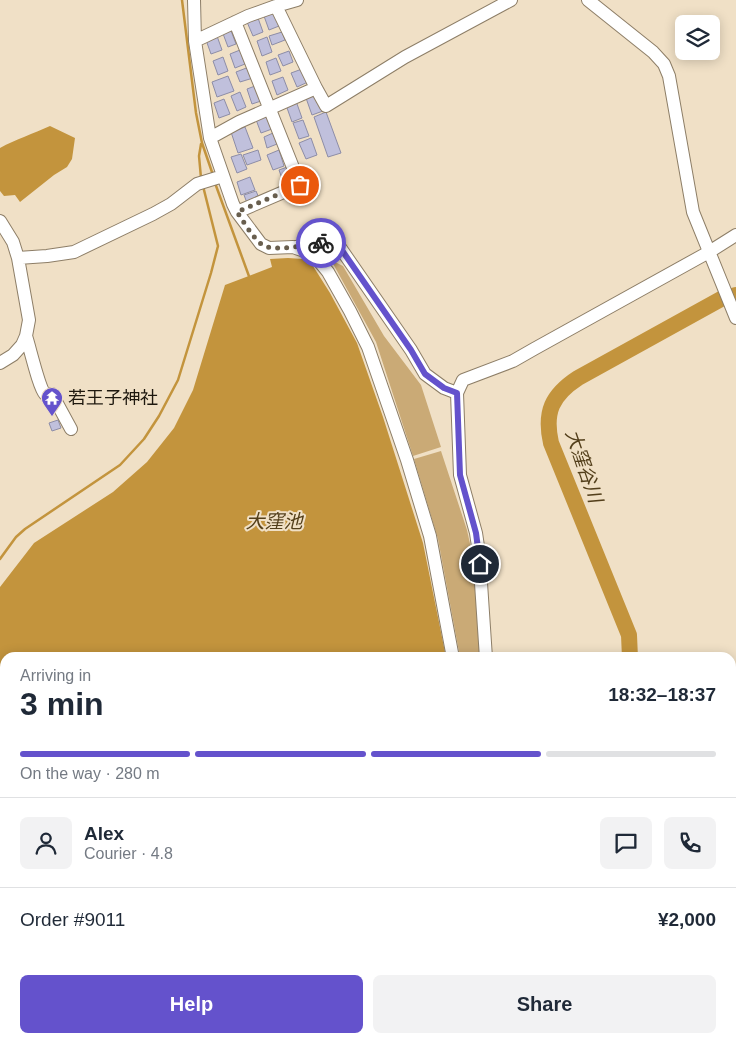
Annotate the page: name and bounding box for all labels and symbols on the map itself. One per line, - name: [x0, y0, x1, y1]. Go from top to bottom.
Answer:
- pin: [279, 164, 321, 206]
- courier: [296, 218, 346, 268]
- temple icon: 若王子神社: [40, 386, 64, 417]
- place label: 若王子神社: [68, 388, 158, 408]
- water label: 大窪谷川: [562, 427, 607, 507]
- water label: 大窪池: [245, 511, 304, 532]
- pin: [459, 543, 501, 585]

